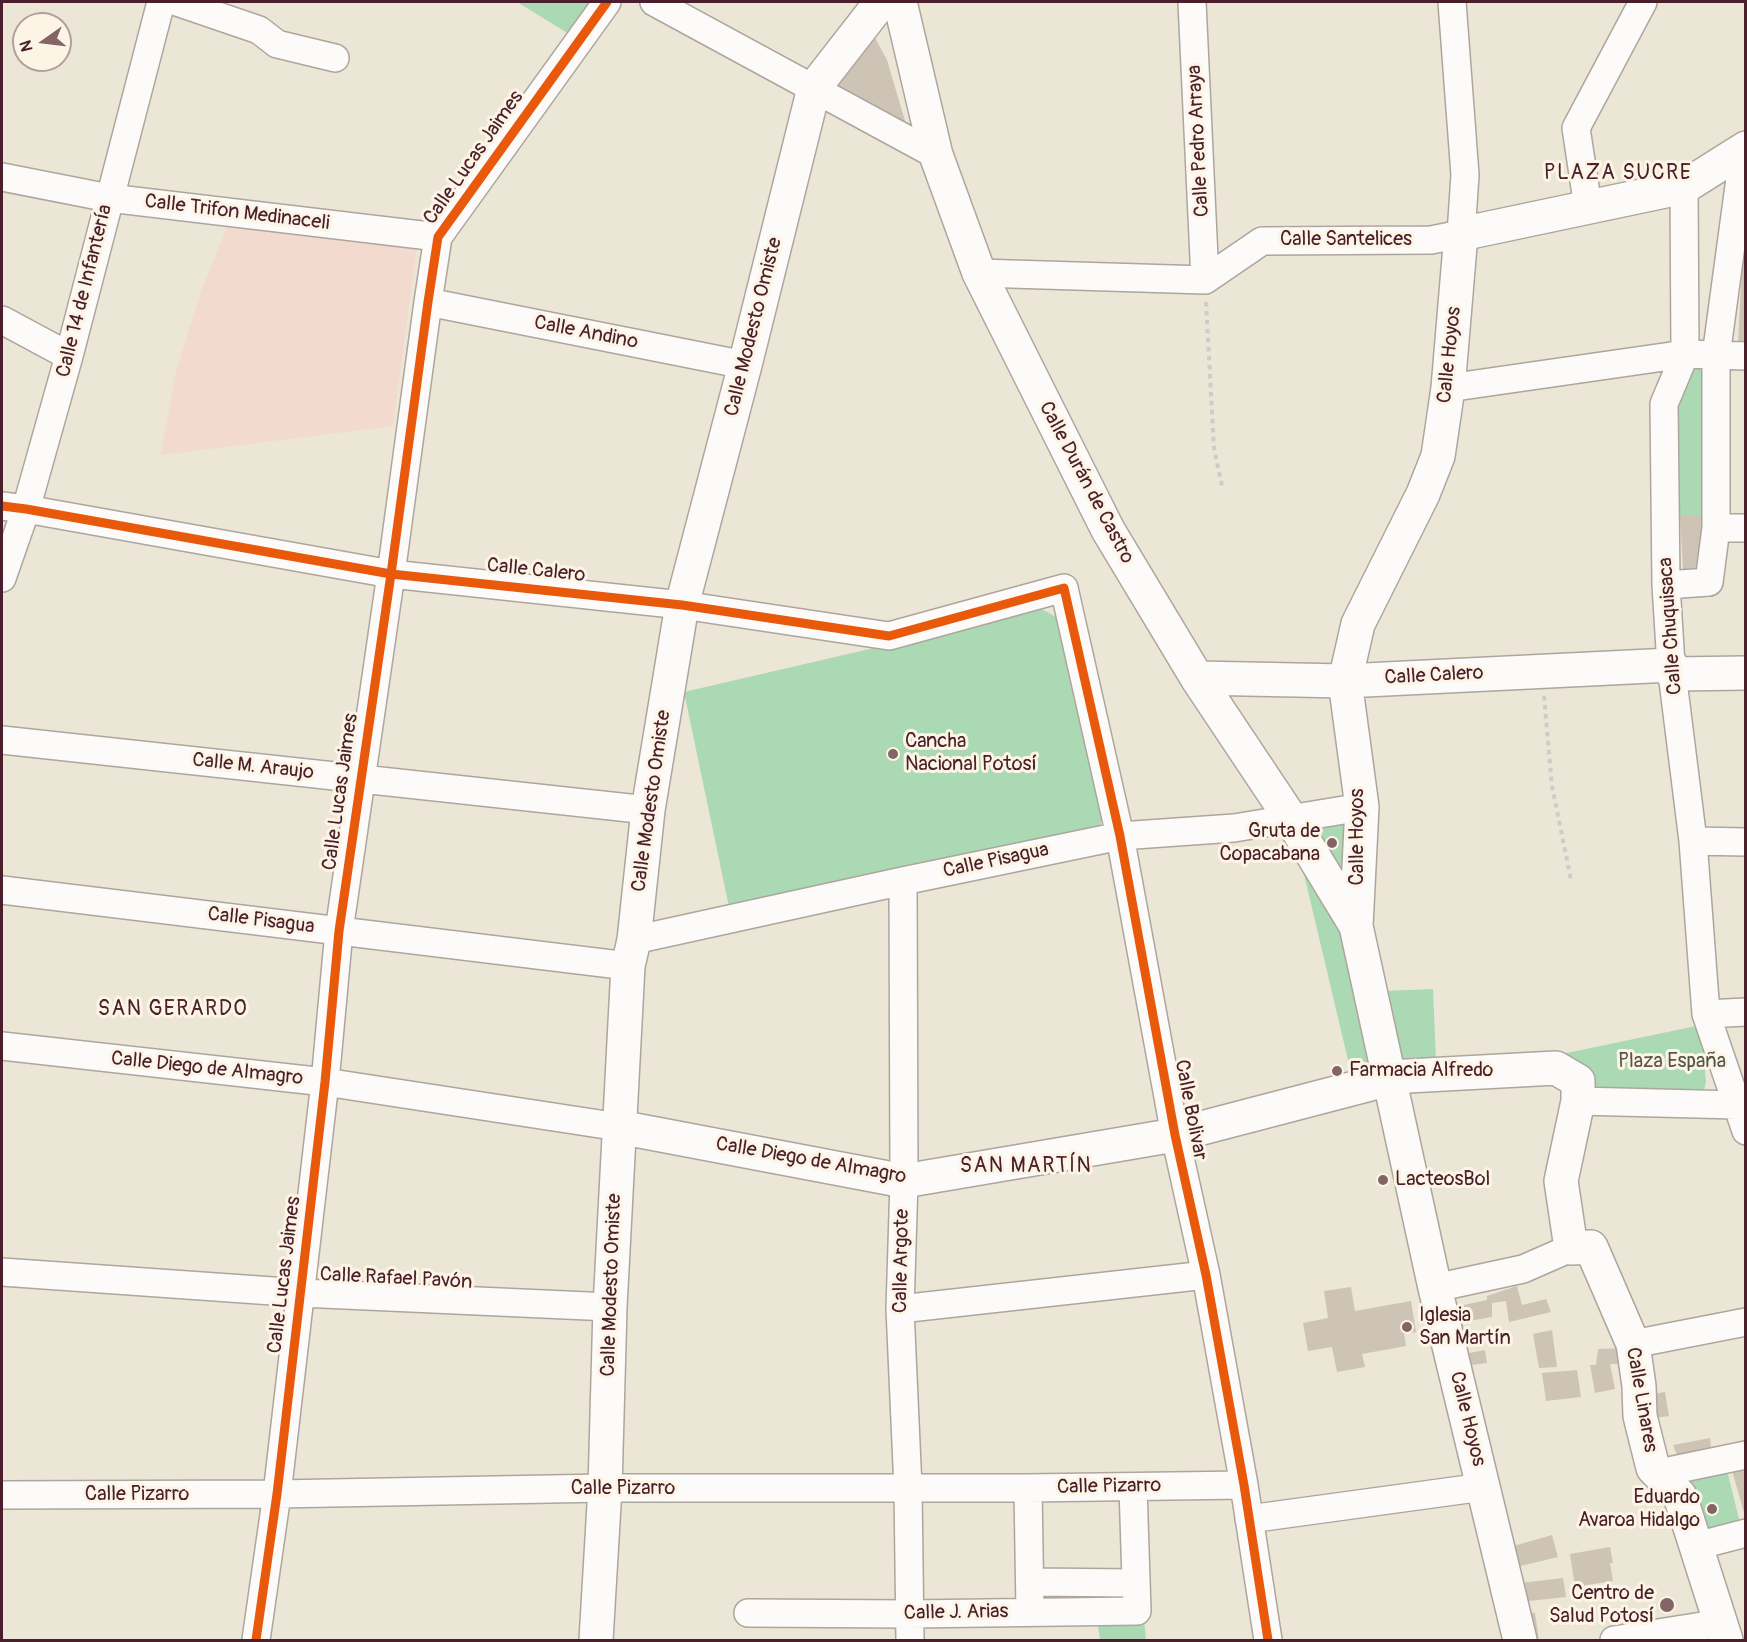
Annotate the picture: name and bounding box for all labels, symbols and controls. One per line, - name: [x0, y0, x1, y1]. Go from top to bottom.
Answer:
- north arrow: [12, 12, 72, 72]
- text: N: [15, 38, 37, 54]
- street label: Calle Pedro Arraya: [1183, 64, 1215, 218]
- street label: Calle Lucas Jaimes: [419, 86, 529, 230]
- district label: PLAZA SUCRE: [1544, 161, 1692, 187]
- street label: Calle Trifon Medinaceli: [143, 190, 331, 236]
- street label: Calle 14 de Infantería: [52, 202, 118, 380]
- street label: Calle Santelices: [1280, 228, 1412, 252]
- street label: Calle Modesto Omiste: [720, 235, 788, 419]
- street label: Calle Hoyos: [1433, 306, 1467, 404]
- street label: Calle Andino: [532, 311, 640, 355]
- street label: Calle Durán de Castro: [1033, 398, 1139, 568]
- street label: Calle Calero: [485, 554, 587, 588]
- street label: Calle Chuquisaca: [1654, 556, 1688, 696]
- street label: Calle Calero: [1384, 661, 1484, 691]
- street label: Calle Modesto Omiste: [627, 709, 677, 893]
- street label: Calle Lucas Jaimes: [318, 712, 364, 872]
- place label: Cancha Nacional Potosí: [905, 730, 1037, 777]
- marker: Cancha Nacional Potosí: [886, 747, 900, 761]
- street label: Calle M. Araujo: [191, 749, 315, 785]
- street label: Calle Hoyos: [1346, 789, 1370, 885]
- place label: Gruta de Copacabana: [1219, 820, 1320, 867]
- marker: Gruta de Copacabana: [1325, 836, 1339, 850]
- street label: Calle Pisagua: [941, 838, 1051, 884]
- street label: Calle Pisagua: [206, 903, 316, 939]
- district label: SAN GERARDO: [98, 997, 248, 1023]
- street label: Calle Diego de Almagro: [110, 1047, 304, 1091]
- park label: Plaza España: [1618, 1050, 1726, 1074]
- street label: Calle Bolivar: [1169, 1058, 1211, 1162]
- place label: Farmacia Alfredo: [1349, 1059, 1493, 1083]
- marker: Farmacia Alfredo: [1330, 1064, 1344, 1078]
- street label: Calle Diego de Almagro: [714, 1132, 908, 1190]
- district label: SAN MARTÍN: [960, 1154, 1092, 1180]
- place label: LacteosBol: [1395, 1168, 1490, 1192]
- marker: LacteosBol: [1376, 1173, 1390, 1187]
- street label: Calle Modesto Omiste: [597, 1193, 627, 1377]
- street label: Calle Lucas Jaimes: [263, 1195, 307, 1355]
- street label: Calle Argote: [889, 1209, 915, 1313]
- street label: Calle Rafael Pavón: [319, 1263, 473, 1295]
- place label: Iglesia San Martín: [1419, 1304, 1511, 1351]
- marker: Iglesia San Martín: [1400, 1320, 1414, 1334]
- street label: Calle Linares: [1620, 1346, 1662, 1454]
- street label: Calle Hoyos: [1444, 1369, 1490, 1469]
- street label: Calle Pizarro: [1057, 1474, 1161, 1500]
- street label: Calle Pizarro: [571, 1477, 675, 1501]
- street label: Calle Pizarro: [85, 1483, 189, 1507]
- place label: Eduardo Avaroa Hidalgo: [1578, 1486, 1700, 1533]
- marker: Eduardo Avaroa Hidalgo: [1705, 1502, 1719, 1516]
- place label: Centro de Salud Potosí: [1549, 1582, 1654, 1629]
- marker: Centro de Salud Potosí: [1658, 1596, 1676, 1614]
- street label: Calle J. Arias: [904, 1600, 1008, 1626]

